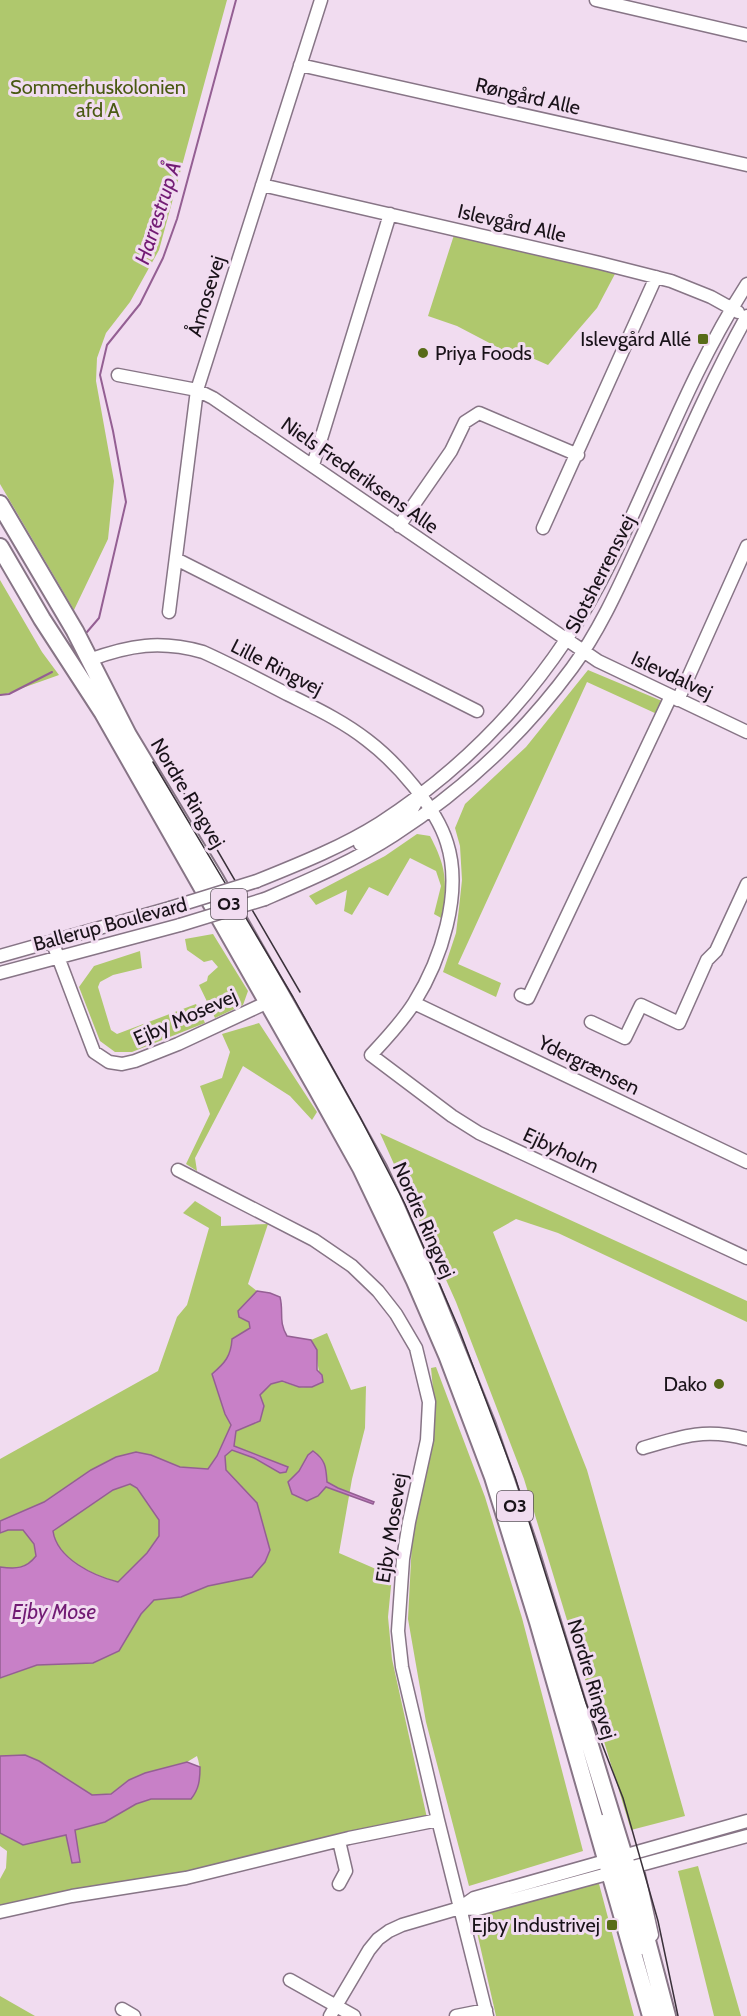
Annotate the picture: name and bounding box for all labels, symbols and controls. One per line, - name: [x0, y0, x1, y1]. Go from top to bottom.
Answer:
- street label: Røngård Alle: [473, 72, 583, 120]
- park label: Sommerhuskolonien afd A: [10, 75, 186, 122]
- water label: Harrestrup Å: [127, 158, 186, 267]
- street label: Islevgård Alle: [455, 199, 569, 247]
- street label: Åmosevej: [182, 253, 230, 339]
- place label: Islevgård Allé: [580, 327, 691, 351]
- marker: Islevgård Allé: [696, 332, 710, 346]
- place label: Priya Foods: [435, 341, 532, 365]
- marker: Priya Foods: [416, 346, 430, 360]
- street label: Niels Frederiksens Alle: [277, 412, 443, 538]
- street label: Slotsherrensvej: [560, 511, 640, 637]
- street label: Lille Ringvej: [227, 634, 327, 700]
- street label: Islevdalvej: [627, 646, 717, 704]
- street label: Nordre Ringvej: [146, 734, 230, 852]
- road number: O3: [211, 889, 247, 919]
- street label: Ballerup Boulevard: [30, 892, 190, 956]
- street label: Ejby Mosevej: [130, 984, 240, 1050]
- street label: Ydergrænsen: [533, 1030, 644, 1100]
- street label: Ejbyholm: [519, 1122, 603, 1178]
- street label: Nordre Ringvej: [388, 1158, 460, 1282]
- place label: Dako: [664, 1372, 707, 1396]
- marker: Dako: [712, 1377, 726, 1391]
- street label: Ejby Mosevej: [370, 1471, 412, 1585]
- road number: O3: [497, 1491, 533, 1521]
- water label: Ejby Mose: [12, 1599, 97, 1625]
- street label: Nordre Ringvej: [562, 1616, 622, 1742]
- place label: Ejby Industrivej: [471, 1913, 600, 1937]
- marker: Ejby Industrivej: [605, 1918, 619, 1932]

